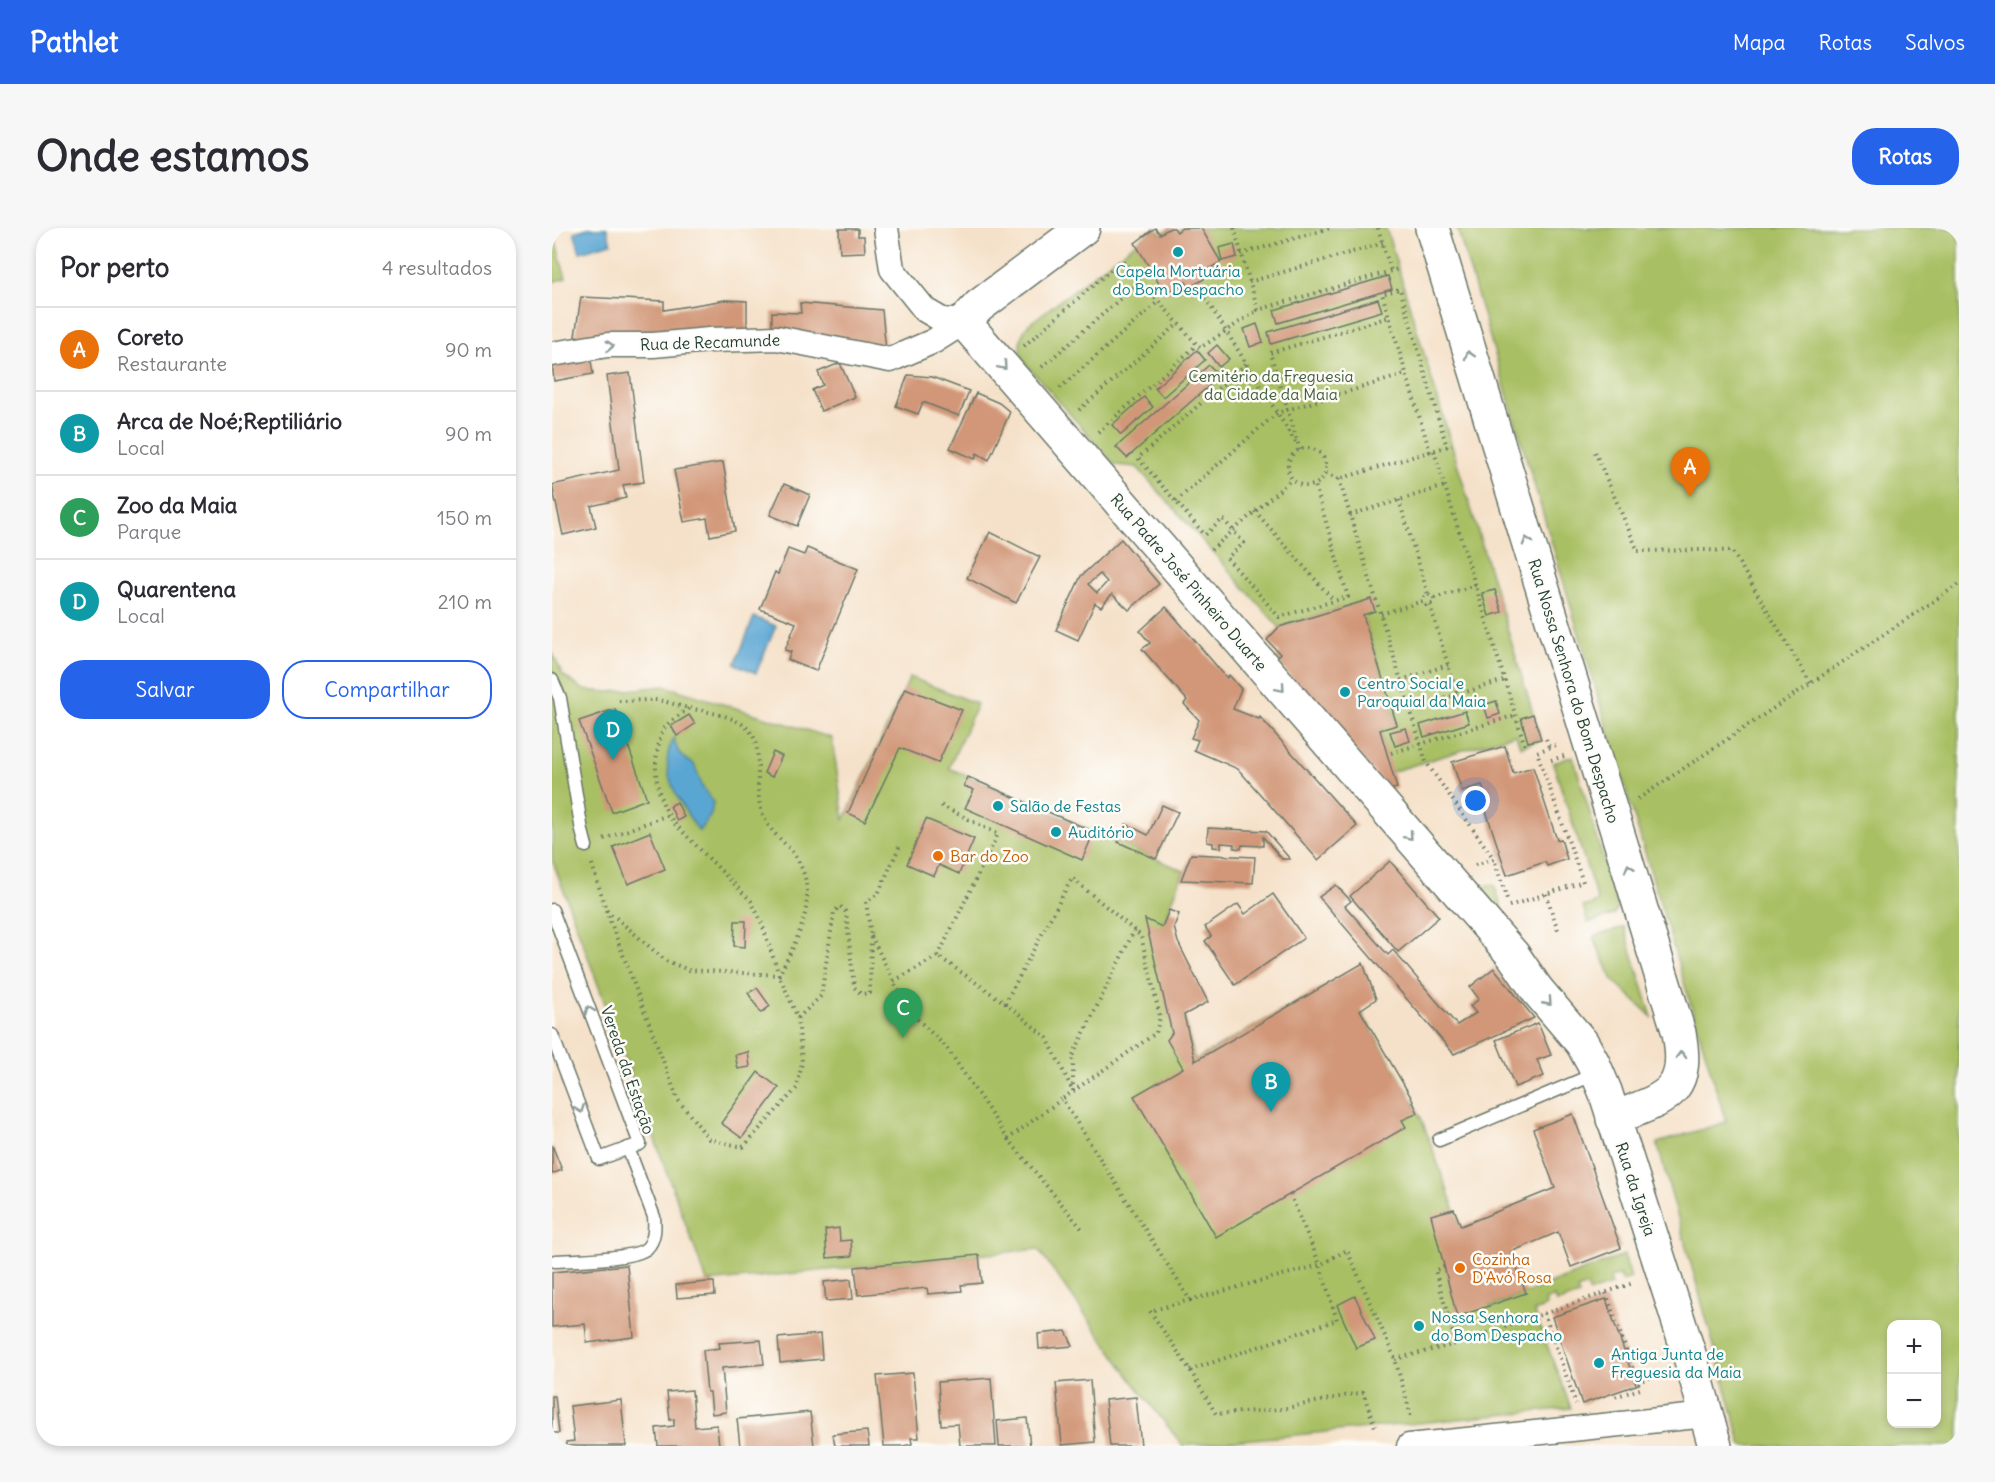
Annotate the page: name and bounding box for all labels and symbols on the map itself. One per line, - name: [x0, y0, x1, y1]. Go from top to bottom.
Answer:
- marker: Capela Mortuária do Bom Despacho: [1171, 245, 1185, 259]
- place label: Capela Mortuária do Bom Despacho: [1112, 261, 1244, 299]
- street label: Rua de Recamunde: [640, 330, 780, 354]
- one-way arrow: [605, 339, 614, 352]
- one-way arrow: [1464, 350, 1476, 361]
- one-way arrow: [995, 359, 1006, 370]
- park label: Cemitério da Freguesia da Cidade da Maia: [1188, 366, 1354, 404]
- pin: A: [1670, 448, 1710, 497]
- street label: Rua Padre José Pinheiro Duarte: [1106, 489, 1272, 675]
- one-way arrow: [1522, 536, 1534, 547]
- street label: Rua Nossa Senhora do Bom Despacho: [1524, 556, 1624, 826]
- place label: Centro Social e Paroquial da Maia: [1357, 673, 1486, 711]
- one-way arrow: [1274, 681, 1285, 692]
- marker: Centro Social e Paroquial da Maia: [1338, 685, 1352, 699]
- pin: D: [594, 710, 632, 760]
- your location: [1461, 786, 1490, 815]
- place label: Salão de Festas: [1010, 796, 1121, 816]
- marker: Salão de Festas: [991, 799, 1005, 813]
- place label: Auditório: [1068, 822, 1134, 842]
- marker: Auditório: [1049, 825, 1063, 839]
- one-way arrow: [1402, 829, 1413, 840]
- place label: Bar do Zoo: [950, 846, 1029, 866]
- marker: Bar do Zoo: [931, 849, 945, 863]
- one-way arrow: [1624, 863, 1636, 874]
- pin: C: [884, 988, 922, 1038]
- one-way arrow: [1541, 995, 1552, 1006]
- street label: Vereda da Estação: [597, 1003, 659, 1137]
- one-way arrow: [584, 1005, 597, 1016]
- one-way arrow: [1675, 1050, 1688, 1059]
- pin: B: [1252, 1062, 1290, 1112]
- one-way arrow: [573, 1103, 585, 1114]
- street label: Rua da Igreja: [1611, 1139, 1661, 1239]
- place label: Cozinha D'Avó Rosa: [1472, 1249, 1552, 1287]
- marker: Cozinha D'Avó Rosa: [1453, 1261, 1467, 1275]
- place label: Nossa Senhora do Bom Despacho: [1431, 1307, 1562, 1345]
- marker: Nossa Senhora do Bom Despacho: [1412, 1319, 1426, 1333]
- place label: Antiga Junta de Freguesia da Maia: [1611, 1344, 1742, 1382]
- marker: Antiga Junta de Freguesia da Maia: [1592, 1356, 1606, 1370]

